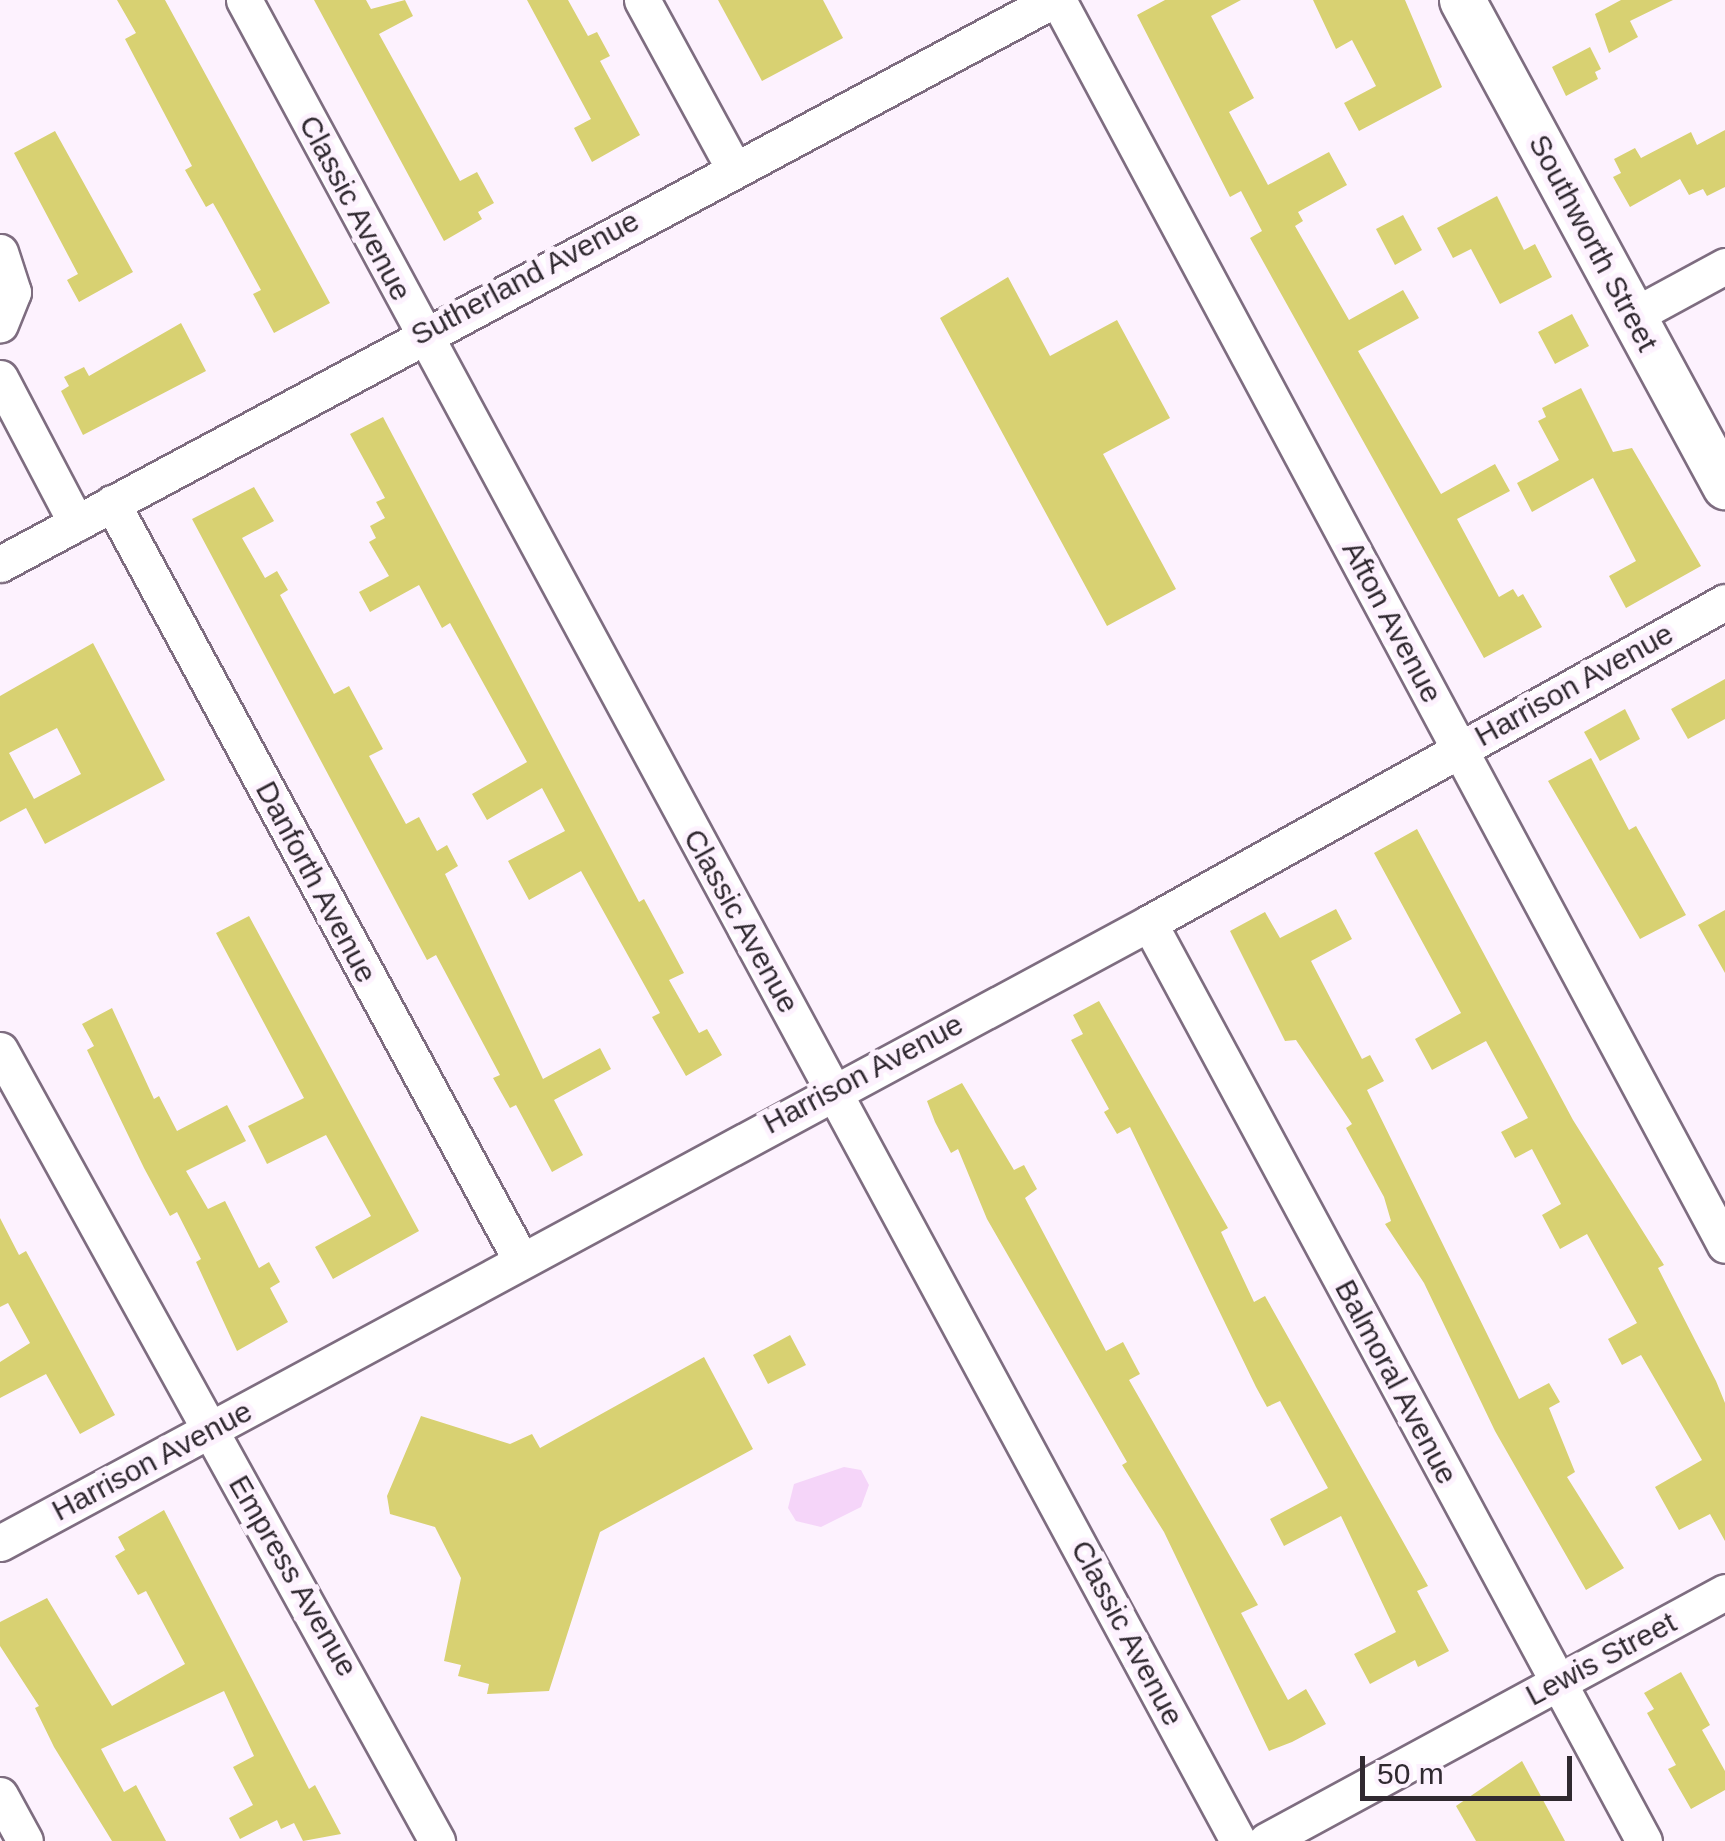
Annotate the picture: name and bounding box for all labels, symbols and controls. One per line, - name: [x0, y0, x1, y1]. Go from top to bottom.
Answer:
- street label: Classic Avenue: [291, 109, 419, 307]
- street label: Southworth Street: [1521, 129, 1665, 357]
- street label: Sutherland Avenue: [404, 202, 646, 354]
- street label: Afton Avenue: [1334, 534, 1450, 710]
- street label: Harrison Avenue: [1468, 615, 1680, 755]
- street label: Danforth Avenue: [247, 774, 385, 990]
- street label: Classic Avenue: [675, 822, 807, 1020]
- street label: Harrison Avenue: [756, 1006, 970, 1142]
- street label: Balmoral Avenue: [1327, 1273, 1465, 1491]
- street label: Harrison Avenue: [45, 1393, 259, 1529]
- street label: Empress Avenue: [220, 1468, 366, 1684]
- street label: Classic Avenue: [1063, 1534, 1191, 1732]
- street label: Lewis Street: [1520, 1604, 1682, 1714]
- scale bar: [1365, 1736, 1578, 1798]
- text: 50 m: [1377, 1757, 1444, 1790]

